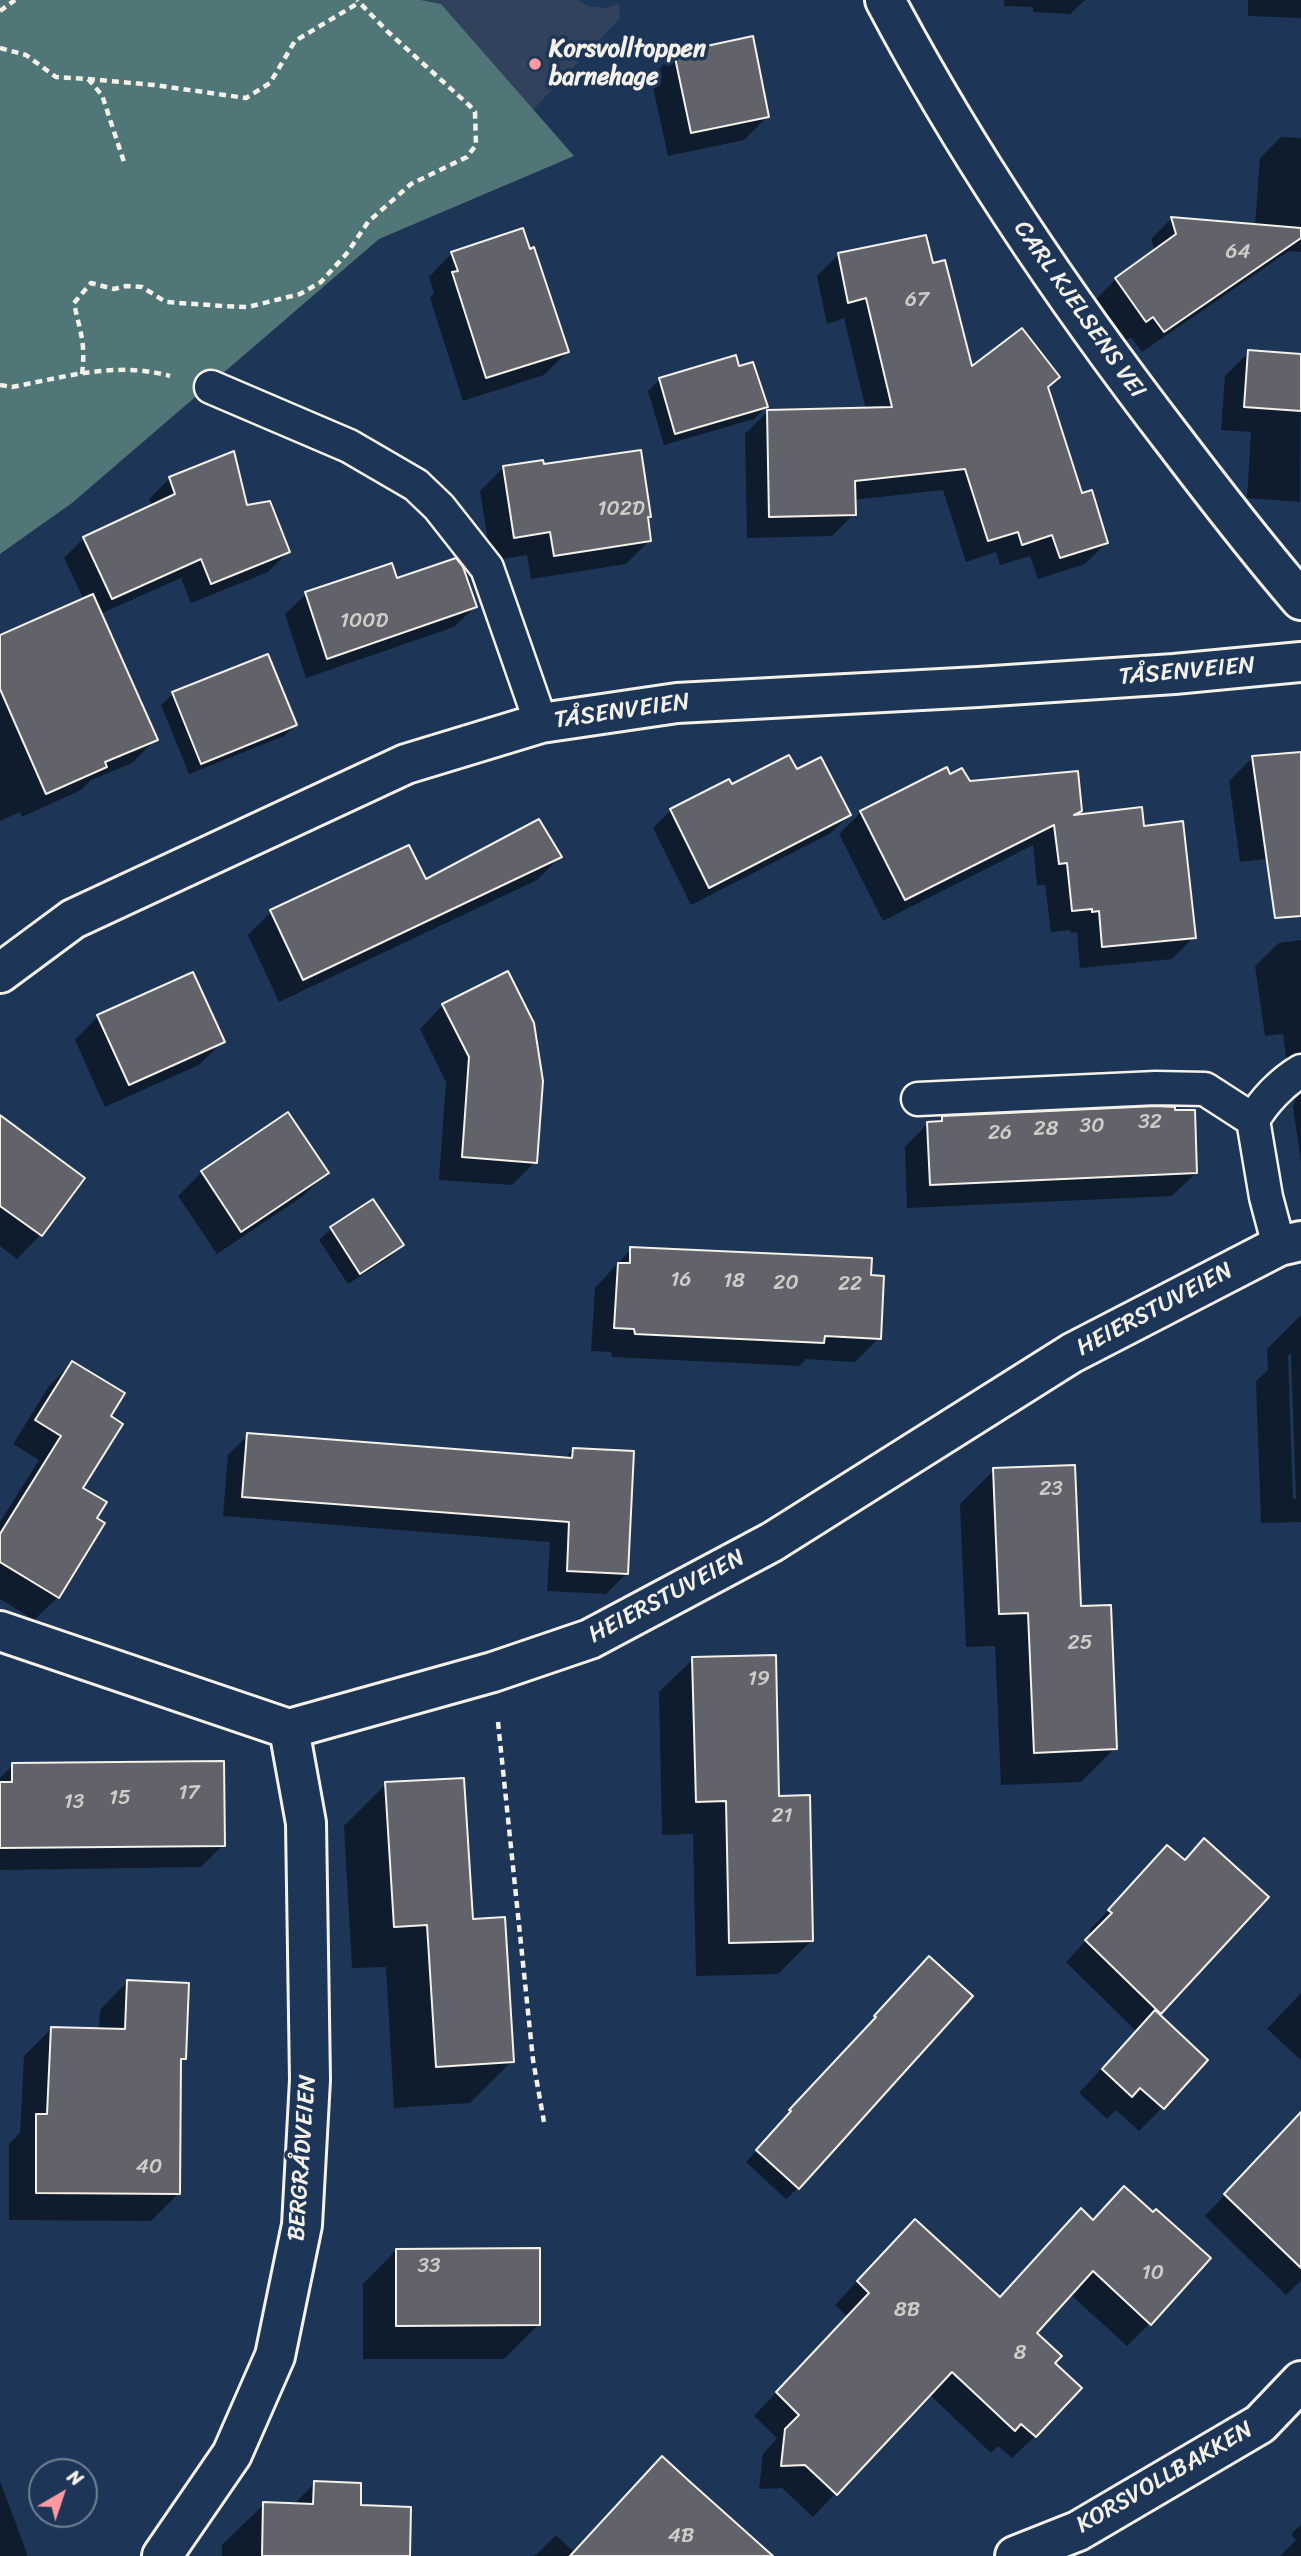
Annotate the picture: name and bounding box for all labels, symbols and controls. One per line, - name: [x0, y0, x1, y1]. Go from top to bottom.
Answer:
- place label: Korsvolltoppen barnehage: [549, 36, 706, 92]
- marker: Korsvolltoppen barnehage: [527, 56, 543, 72]
- street label: CARL KJELSENS VEI: [1007, 216, 1151, 404]
- house number: 64: [1225, 240, 1251, 266]
- house number: 67: [905, 288, 929, 314]
- house number: 102D: [598, 497, 644, 523]
- house number: 100D: [340, 609, 388, 635]
- street label: TÅSENVEIEN: [1118, 652, 1256, 692]
- street label: TÅSENVEIEN: [552, 688, 692, 736]
- house number: 32: [1138, 1110, 1162, 1136]
- house number: 30: [1080, 1114, 1104, 1140]
- house number: 28: [1034, 1117, 1058, 1143]
- house number: 26: [988, 1121, 1012, 1147]
- street label: HEIERSTUVEIEN: [1072, 1257, 1238, 1363]
- house number: 16: [671, 1268, 691, 1294]
- house number: 18: [723, 1269, 745, 1295]
- house number: 20: [773, 1271, 799, 1297]
- house number: 22: [838, 1272, 862, 1298]
- house number: 23: [1039, 1477, 1063, 1503]
- street label: HEIERSTUVEIEN: [584, 1544, 750, 1650]
- house number: 25: [1068, 1631, 1092, 1657]
- house number: 19: [748, 1667, 770, 1693]
- house number: 17: [179, 1781, 199, 1807]
- house number: 15: [109, 1786, 131, 1812]
- house number: 13: [64, 1790, 84, 1816]
- house number: 21: [771, 1804, 793, 1830]
- street label: BERGRÅDVEIEN: [283, 2074, 323, 2242]
- house number: 40: [136, 2155, 162, 2181]
- house number: 33: [417, 2254, 441, 2280]
- house number: 10: [1142, 2261, 1164, 2287]
- house number: 8B: [894, 2298, 920, 2324]
- house number: 8: [1014, 2341, 1026, 2367]
- street label: KORSVOLLBAKKEN: [1072, 2416, 1258, 2540]
- north arrow: [28, 2458, 98, 2528]
- text: N: [60, 2461, 91, 2495]
- house number: 4B: [668, 2524, 694, 2550]

